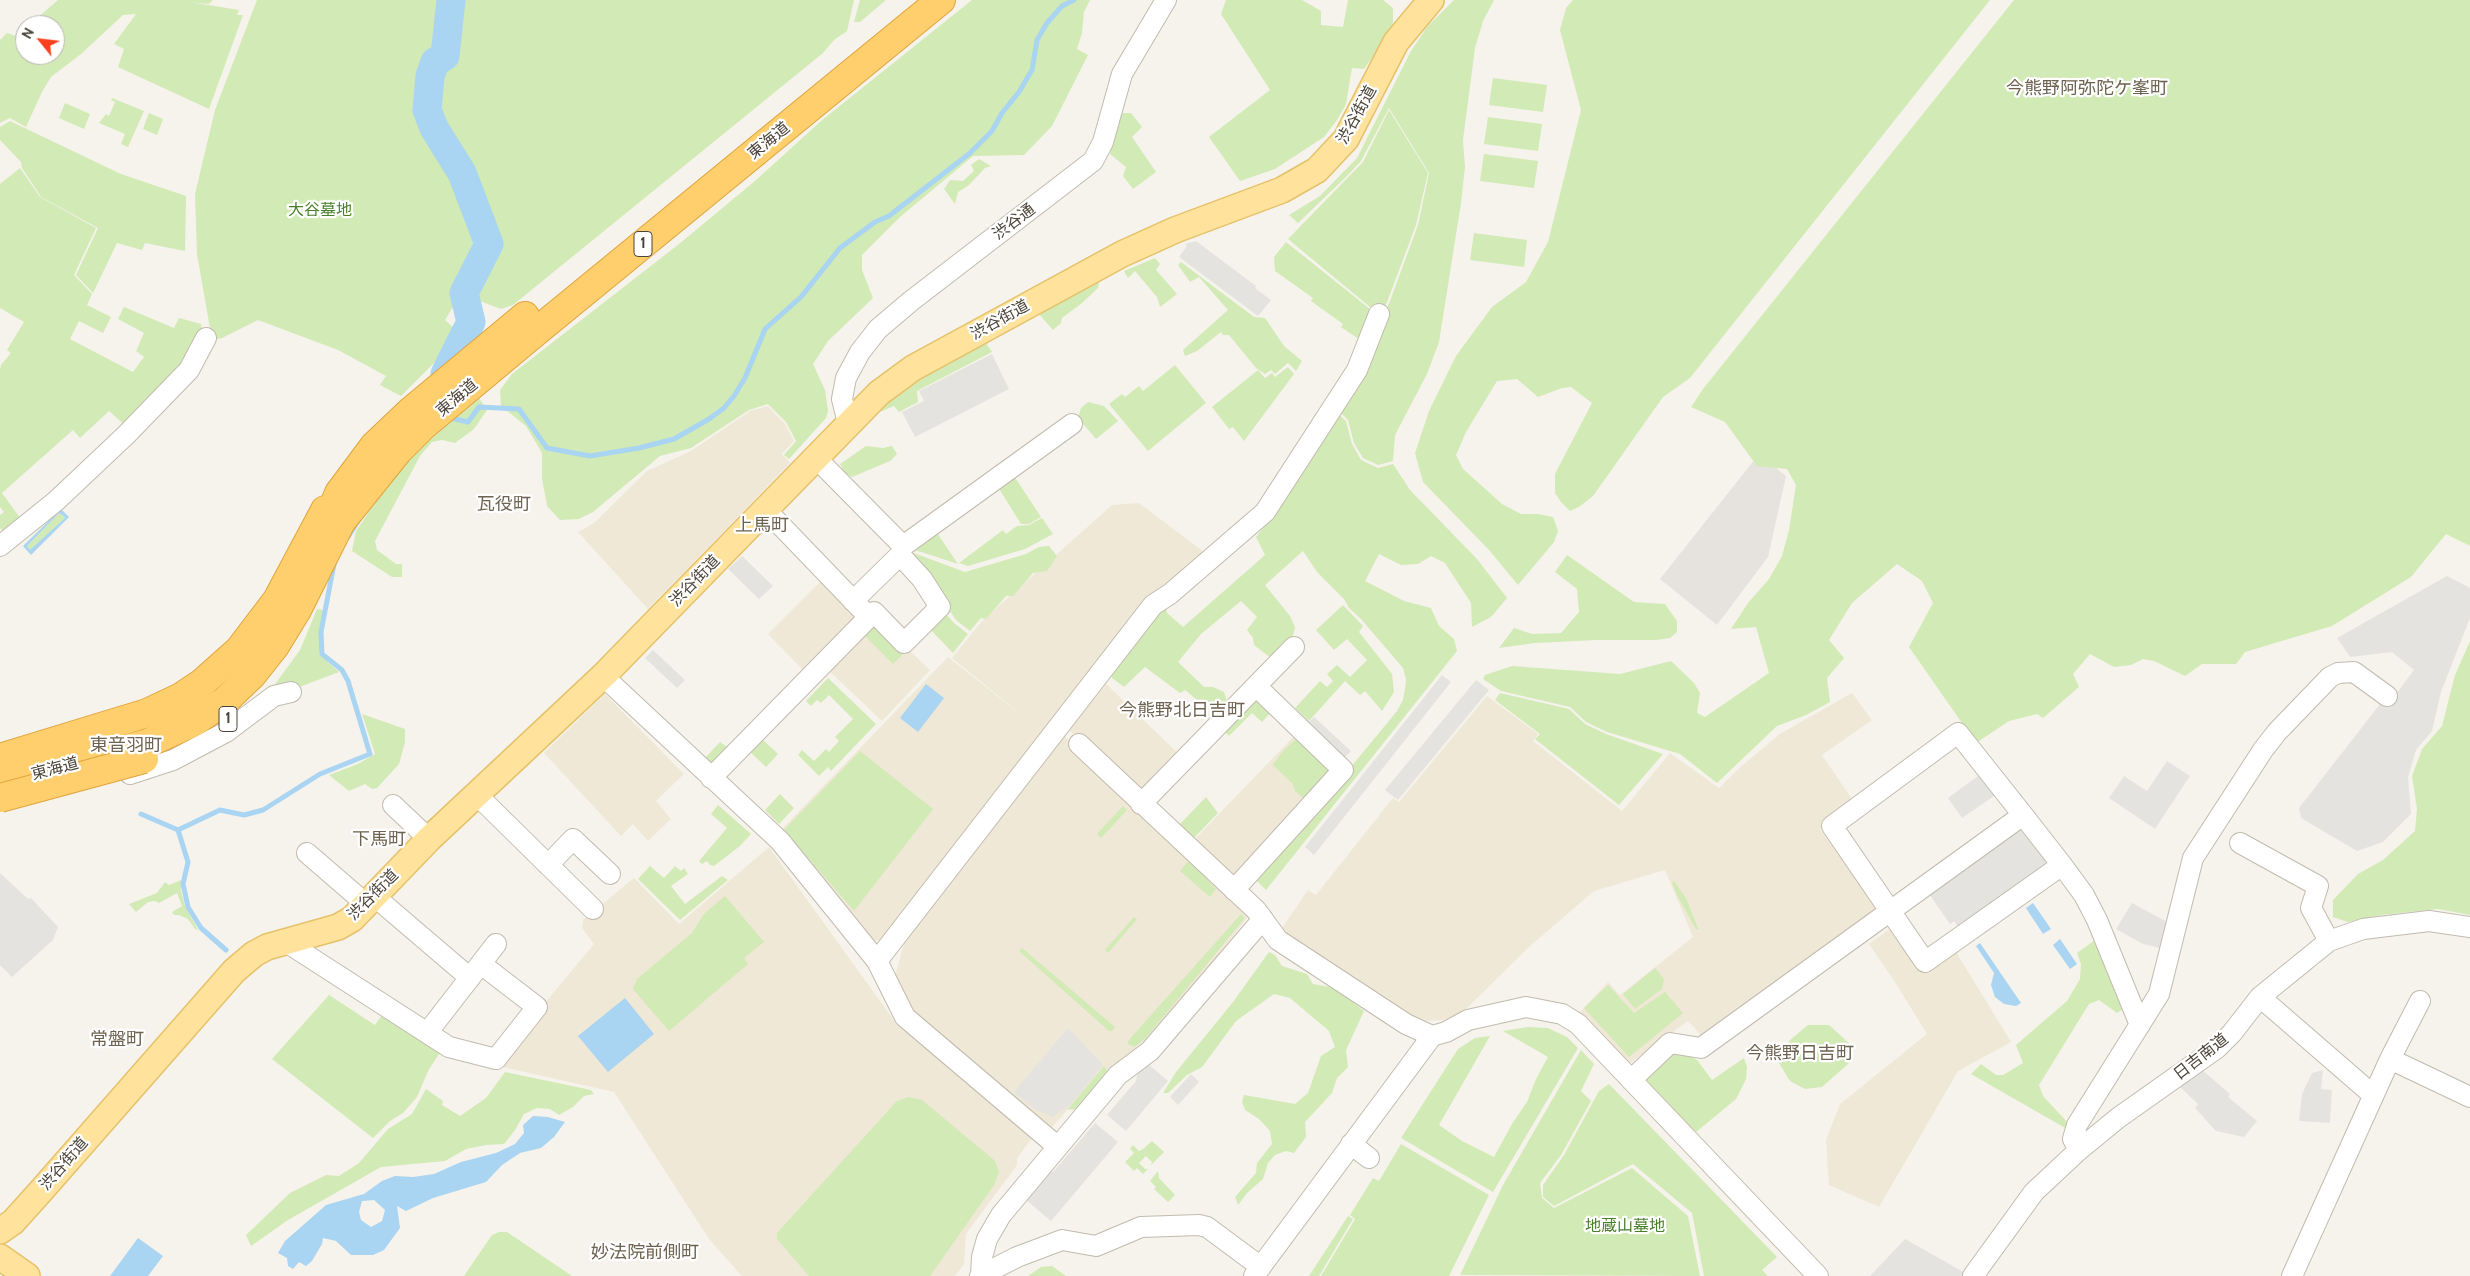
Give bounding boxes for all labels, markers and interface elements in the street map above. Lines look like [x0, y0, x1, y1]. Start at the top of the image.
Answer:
north arrow [15, 15, 65, 65]
text: N [17, 25, 38, 42]
district label: 今熊野阿弥陀ケ峯町 [2006, 78, 2168, 100]
street label: 渋谷街道 [1333, 82, 1381, 148]
street label: 東海道 [744, 118, 794, 164]
park label: 大谷墓地 [288, 200, 352, 220]
street label: 渋谷通 [989, 200, 1039, 244]
road number: 1 [634, 232, 652, 256]
street label: 渋谷街道 [967, 296, 1033, 344]
street label: 東海道 [432, 375, 482, 421]
district label: 瓦役町 [477, 494, 531, 516]
district label: 上馬町 [735, 515, 789, 537]
street label: 渋谷街道 [666, 551, 724, 611]
district label: 今熊野北日吉町 [1119, 700, 1245, 722]
road number: 1 [219, 706, 237, 732]
district label: 東音羽町 [90, 735, 162, 757]
street label: 東海道 [29, 754, 81, 784]
district label: 下馬町 [352, 829, 406, 851]
street label: 渋谷街道 [344, 866, 402, 924]
district label: 常盤町 [90, 1029, 144, 1051]
street label: 日吉南道 [2170, 1030, 2232, 1084]
district label: 今熊野日吉町 [1746, 1043, 1854, 1065]
street label: 渋谷街道 [36, 1134, 92, 1194]
park label: 地蔵山墓地 [1585, 1216, 1665, 1236]
district label: 妙法院前側町 [591, 1242, 699, 1264]

